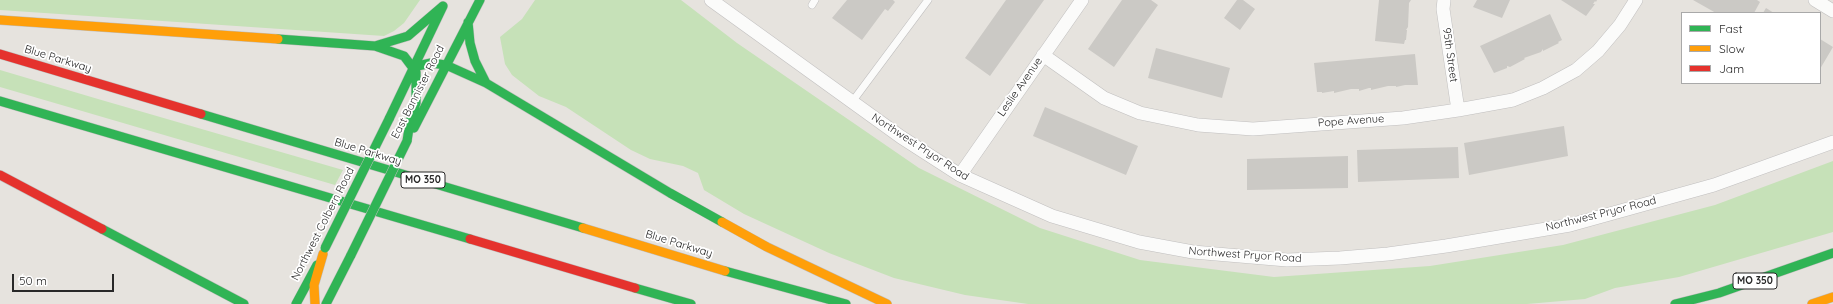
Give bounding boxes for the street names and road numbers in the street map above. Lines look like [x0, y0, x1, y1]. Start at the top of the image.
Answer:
street label: 95th Street [1440, 27, 1460, 83]
street label: Blue Parkway [23, 43, 93, 75]
street label: East Bannister Road [389, 43, 447, 141]
street label: Leslie Avenue [995, 55, 1045, 119]
street label: Northwest Pryor Road [869, 111, 971, 183]
street label: Pope Avenue [1317, 112, 1385, 130]
street label: Blue Parkway [333, 136, 403, 168]
street label: Northwest Colbern Road [289, 165, 357, 283]
road number: MO 350 [401, 172, 445, 188]
street label: Northwest Pryor Road [1544, 194, 1658, 234]
street label: Blue Parkway [644, 228, 714, 260]
street label: Northwest Pryor Road [1188, 244, 1302, 266]
road number: MO 350 [1733, 273, 1777, 289]

